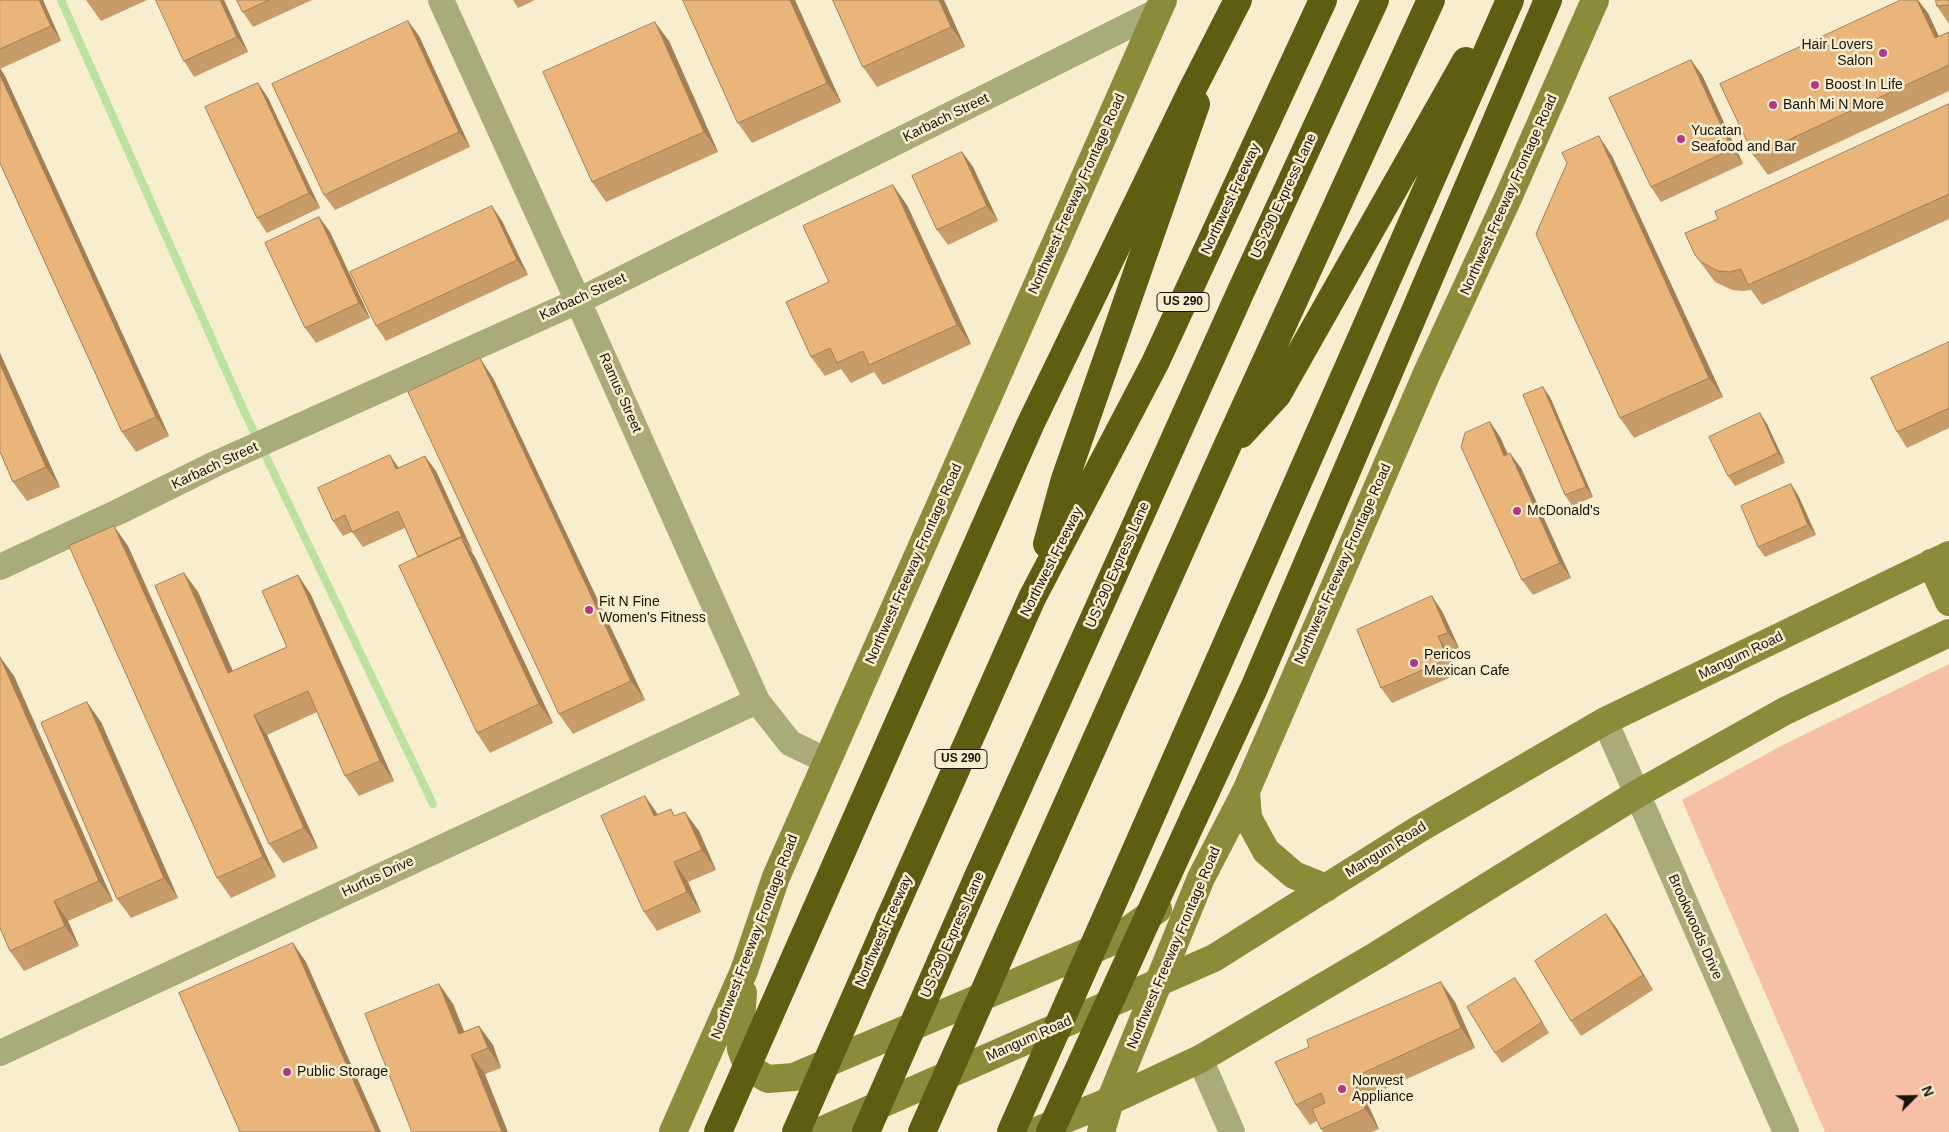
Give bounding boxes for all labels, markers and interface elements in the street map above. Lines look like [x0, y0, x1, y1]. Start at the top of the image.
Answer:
place label: Hair Lovers Salon [1801, 37, 1873, 70]
marker: Hair Lovers Salon [1877, 47, 1889, 59]
place label: Boost In Life [1825, 77, 1903, 93]
marker: Boost In Life [1809, 79, 1821, 91]
street label: Karbach Street [900, 90, 992, 146]
street label: Northwest Freeway Frontage Road [1025, 91, 1129, 297]
street label: Northwest Freeway Frontage Road [1457, 92, 1561, 298]
place label: Banh Mi N More [1783, 97, 1884, 113]
marker: Banh Mi N More [1767, 99, 1779, 111]
place label: Yucatan Seafood and Bar [1691, 123, 1796, 156]
street label: US 290 Express Lane [1248, 131, 1320, 261]
marker: Yucatan Seafood and Bar [1675, 133, 1687, 145]
street label: Northwest Freeway [1198, 141, 1264, 257]
street label: Karbach Street [537, 270, 629, 324]
road number: US 290 [1157, 292, 1209, 312]
street label: Ramus Street [595, 350, 645, 436]
street label: Karbach Street [169, 439, 261, 493]
street label: Northwest Freeway Frontage Road [862, 461, 966, 667]
street label: Northwest Freeway Frontage Road [1291, 461, 1395, 667]
street label: US 290 Express Lane [1083, 499, 1153, 631]
place label: McDonald's [1527, 503, 1600, 519]
street label: Northwest Freeway [1017, 504, 1087, 620]
marker: McDonald's [1511, 505, 1523, 517]
place label: Fit N Fine Women's Fitness [599, 594, 706, 626]
marker: Fit N Fine Women's Fitness [583, 604, 595, 616]
street label: Mangum Road [1696, 628, 1786, 684]
place label: Pericos Mexican Cafe [1424, 647, 1510, 680]
marker: Pericos Mexican Cafe [1408, 657, 1420, 669]
road number: US 290 [935, 750, 987, 769]
street label: Mangum Road [1343, 819, 1429, 881]
street label: Northwest Freeway Frontage Road [708, 832, 802, 1042]
street label: Northwest Freeway Frontage Road [1124, 844, 1224, 1052]
street label: Hurfus Drive [339, 853, 417, 901]
street label: US 290 Express Lane [918, 869, 988, 1001]
street label: Northwest Freeway [852, 872, 916, 990]
street label: Brookwoods Drive [1664, 872, 1726, 982]
street label: Mangum Road [984, 1013, 1074, 1065]
place label: Public Storage [297, 1064, 388, 1080]
marker: Public Storage [281, 1066, 293, 1078]
north arrow [1889, 1072, 1939, 1122]
place label: Norwest Appliance [1352, 1073, 1413, 1106]
marker: Norwest Appliance [1336, 1083, 1348, 1095]
text: N [1918, 1083, 1937, 1099]

